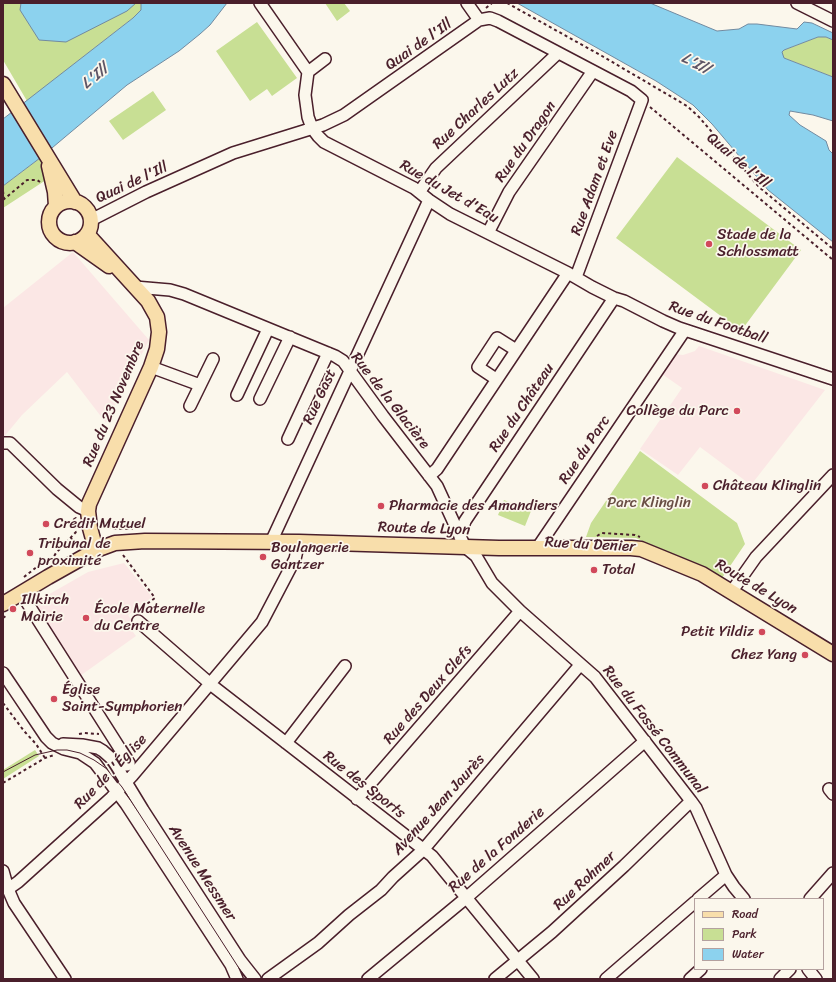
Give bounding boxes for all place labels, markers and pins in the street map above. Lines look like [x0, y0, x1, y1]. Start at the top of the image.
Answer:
place label: Stade de la Schlossmatt [717, 226, 799, 261]
marker: Stade de la Schlossmatt [704, 239, 714, 249]
place label: Collège du Parc [626, 402, 729, 420]
marker: Collège du Parc [732, 406, 742, 416]
place label: Château Klinglin [713, 477, 821, 495]
marker: Château Klinglin [700, 481, 710, 491]
place label: Pharmacie des Amandiers [389, 497, 558, 515]
marker: Pharmacie des Amandiers [376, 501, 386, 511]
place label: Crédit Mutuel [54, 515, 146, 533]
marker: Crédit Mutuel [41, 519, 51, 529]
place label: Tribunal de proximité [38, 535, 111, 570]
place label: Boulangerie Gantzer [271, 539, 349, 574]
marker: Tribunal de proximité [25, 548, 35, 558]
marker: Boulangerie Gantzer [258, 552, 268, 562]
place label: Total [602, 561, 635, 579]
marker: Total [589, 565, 599, 575]
place label: Illkirch Mairie [21, 591, 69, 626]
place label: École Maternelle du Centre [94, 600, 205, 635]
marker: Illkirch Mairie [8, 604, 18, 614]
marker: École Maternelle du Centre [81, 613, 91, 623]
place label: Petit Yildiz [681, 623, 754, 641]
marker: Petit Yildiz [757, 627, 767, 637]
place label: Chez Yang [731, 646, 797, 664]
marker: Chez Yang [800, 650, 810, 660]
place label: Église Saint-Symphorien [62, 681, 182, 716]
marker: Église Saint-Symphorien [49, 694, 59, 704]

